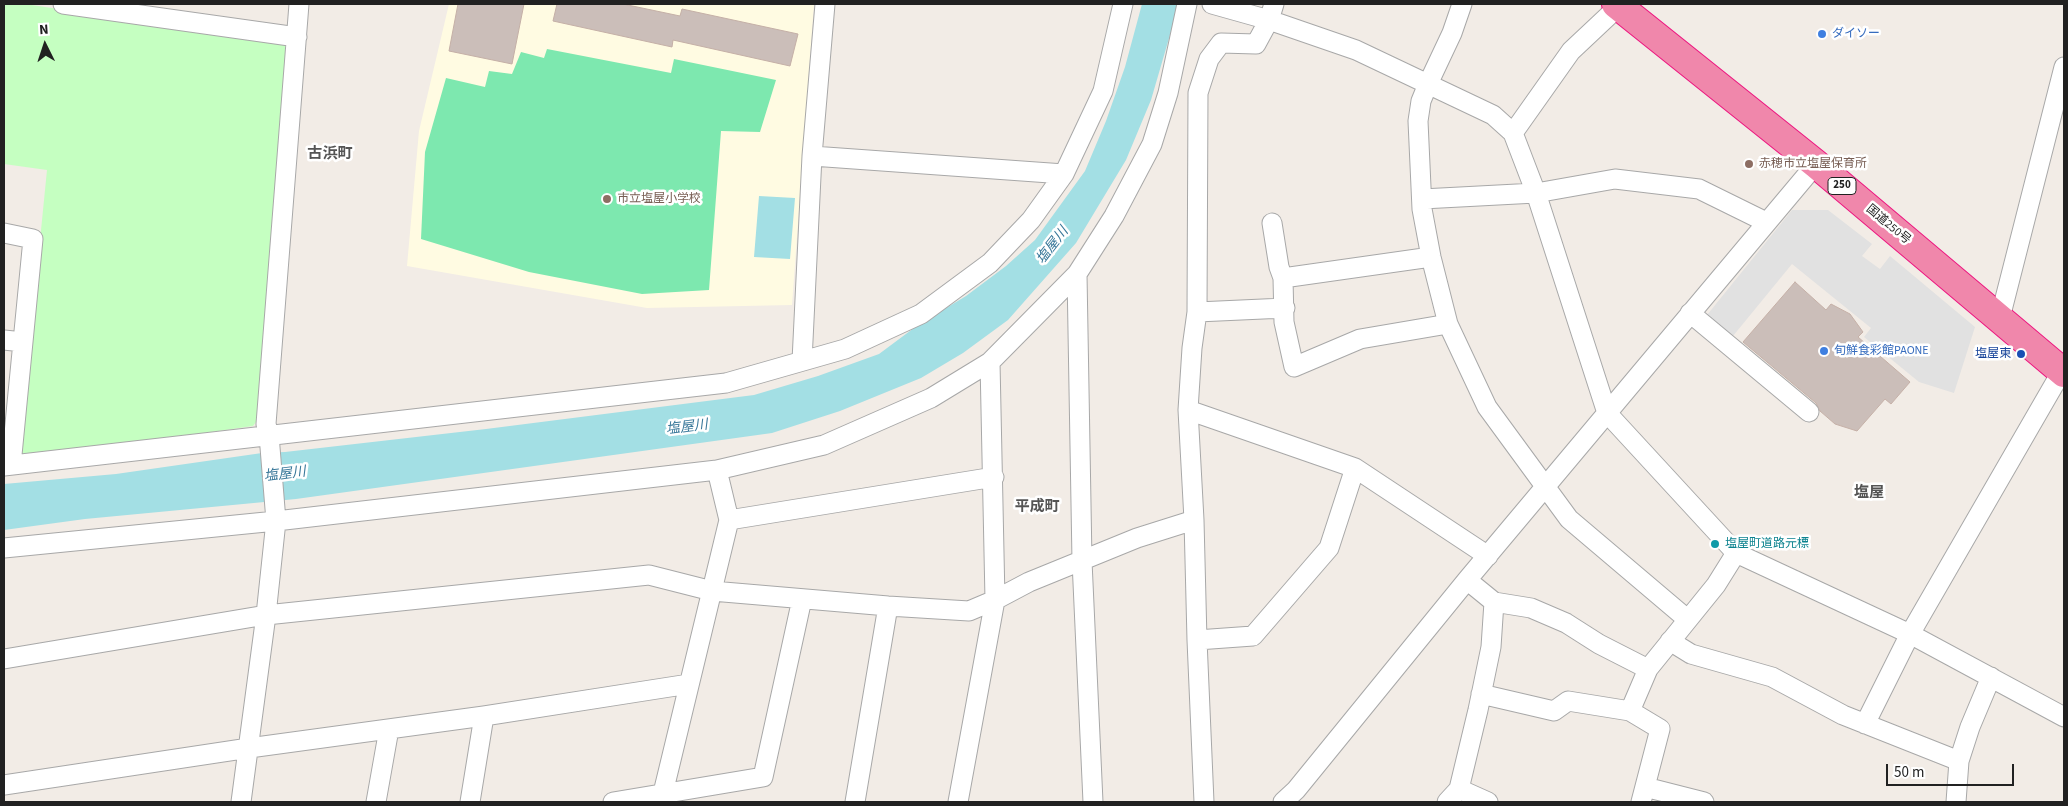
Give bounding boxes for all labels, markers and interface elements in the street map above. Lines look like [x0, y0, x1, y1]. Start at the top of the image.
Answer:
north arrow [20, 20, 70, 70]
text: N [39, 20, 49, 40]
place label: ダイソー [1832, 27, 1880, 41]
marker: ダイソー [1816, 28, 1828, 40]
district label: 古浜町 [308, 146, 352, 164]
place label: 赤穂市立塩屋保育所 [1759, 157, 1867, 171]
marker: 赤穂市立塩屋保育所 [1743, 158, 1755, 170]
road number: 250 [1828, 178, 1856, 195]
place label: 市立塩屋小学校 [617, 192, 701, 206]
marker: 市立塩屋小学校 [601, 193, 613, 205]
street label: 国道250号 [1863, 202, 1913, 248]
water label: 塩屋川 [1033, 224, 1073, 268]
place label: 旬鮮食彩館PAONE [1834, 344, 1929, 358]
marker: 旬鮮食彩館PAONE [1818, 345, 1830, 357]
place label: 塩屋東 [1975, 347, 2011, 361]
marker: 塩屋東 [2015, 348, 2027, 360]
water label: 塩屋川 [665, 417, 709, 439]
water label: 塩屋川 [263, 464, 307, 486]
district label: 塩屋 [1854, 485, 1884, 503]
district label: 平成町 [1015, 499, 1059, 517]
place label: 塩屋町道路元標 [1725, 537, 1809, 551]
marker: 塩屋町道路元標 [1709, 538, 1721, 550]
scale bar [1888, 754, 2016, 786]
text: 50 m [1894, 762, 1924, 783]

